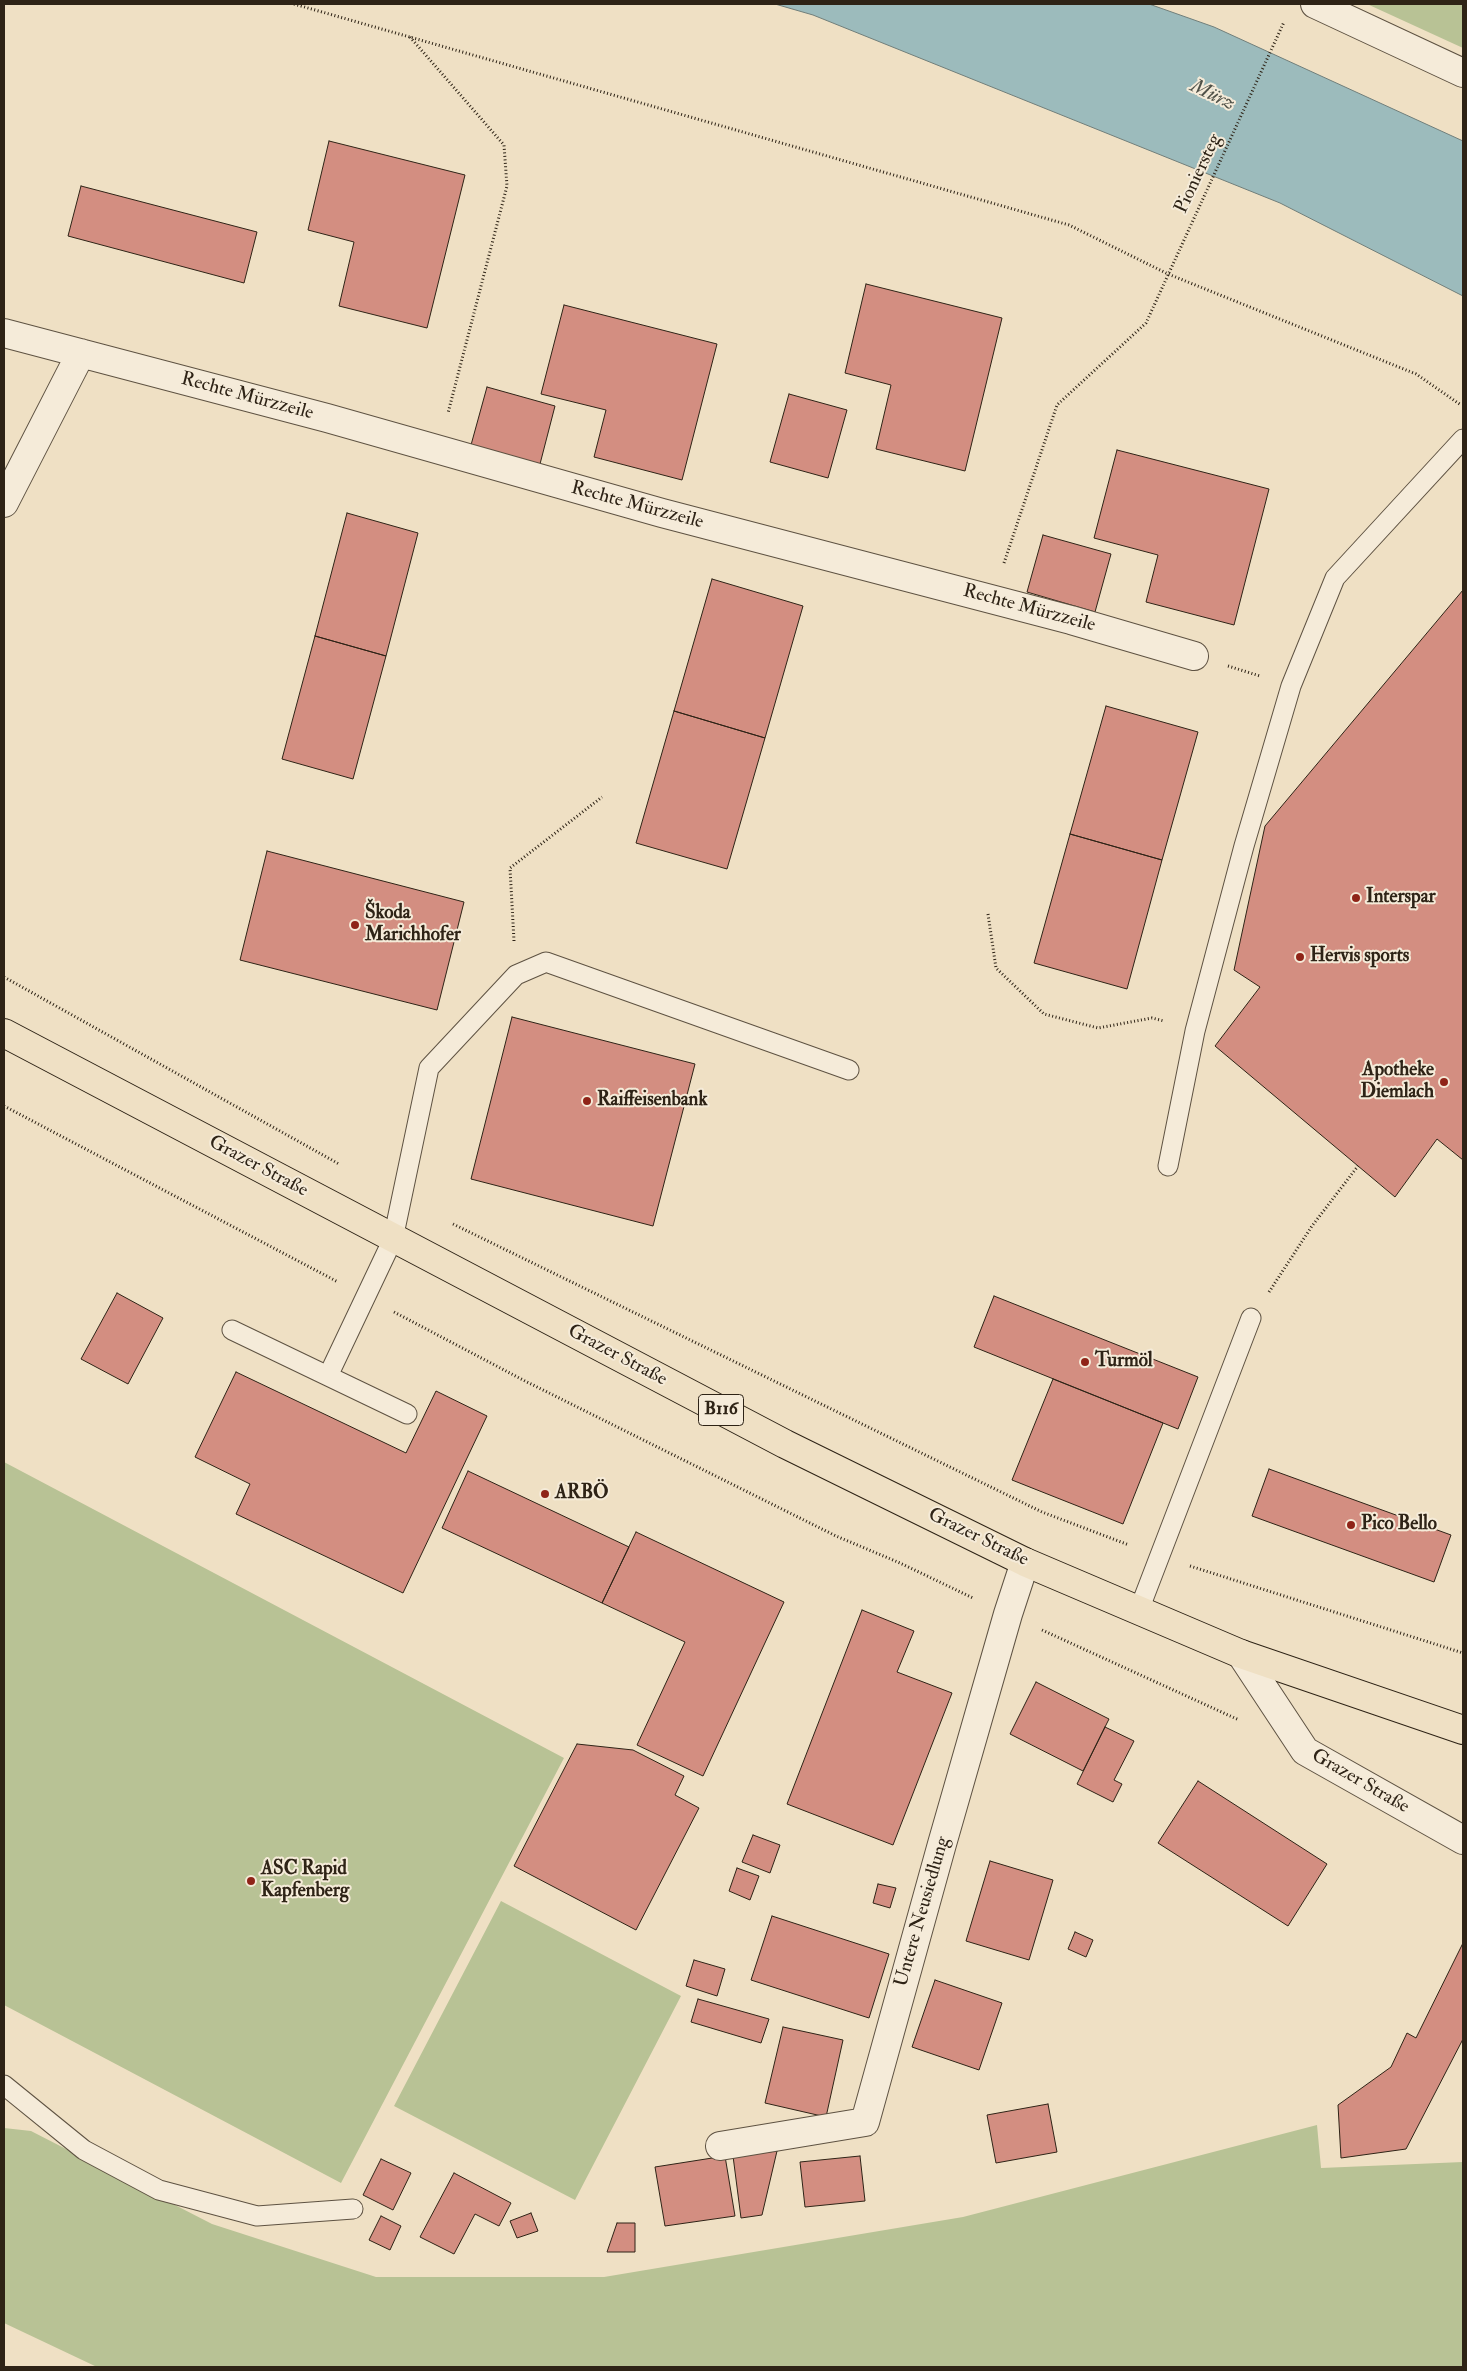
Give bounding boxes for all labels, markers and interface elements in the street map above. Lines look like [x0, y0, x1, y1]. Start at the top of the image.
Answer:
water label: Mürz [1186, 75, 1238, 117]
street label: Pioniersteg [1171, 131, 1227, 217]
street label: Rechte Mürzzeile [178, 368, 316, 426]
street label: Rechte Mürzzeile [568, 477, 706, 535]
street label: Rechte Mürzzeile [960, 580, 1098, 638]
place label: Interspar [1366, 887, 1436, 909]
marker: Interspar [1350, 892, 1362, 904]
place label: Škoda Marichhofer [365, 903, 461, 947]
marker: Škoda Marichhofer [349, 919, 361, 931]
place label: Hervis sports [1310, 946, 1409, 968]
marker: Hervis sports [1294, 951, 1306, 963]
place label: Apotheke Diemlach [1361, 1060, 1434, 1104]
marker: Apotheke Diemlach [1438, 1076, 1450, 1088]
place label: Raiffeisenbank [597, 1090, 708, 1112]
marker: Raiffeisenbank [581, 1095, 593, 1107]
street label: Grazer Straße [205, 1131, 311, 1203]
street label: Grazer Straße [564, 1320, 670, 1392]
place label: Turmöl [1095, 1351, 1153, 1373]
marker: Turmöl [1079, 1356, 1091, 1368]
road number: B116 [698, 1394, 744, 1426]
place label: ARBÖ [555, 1483, 609, 1505]
marker: ARBÖ [539, 1488, 551, 1500]
street label: Grazer Straße [924, 1504, 1032, 1572]
place label: Pico Bello [1361, 1514, 1437, 1536]
marker: Pico Bello [1345, 1519, 1357, 1531]
street label: Grazer Straße [1307, 1745, 1413, 1819]
street label: Untere Neusiedlung [891, 1834, 955, 1990]
place label: ASC Rapid Kapfenberg [261, 1859, 349, 1903]
marker: ASC Rapid Kapfenberg [245, 1875, 257, 1887]

